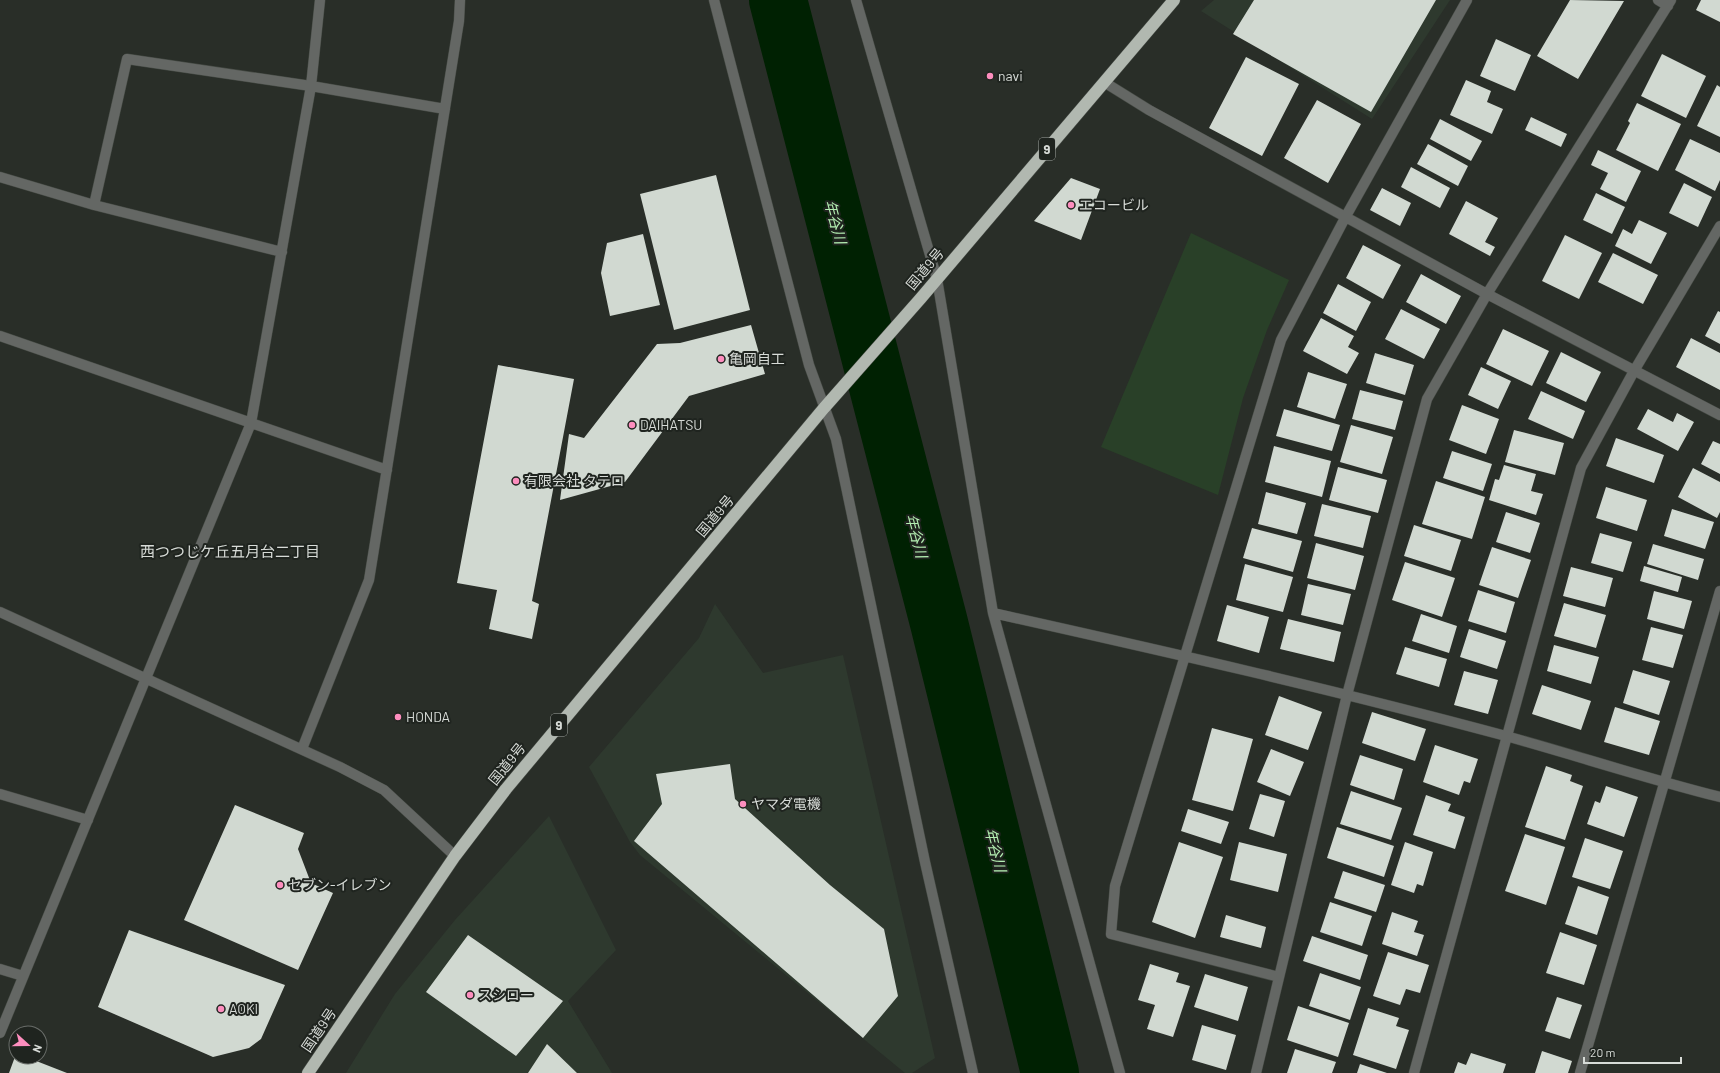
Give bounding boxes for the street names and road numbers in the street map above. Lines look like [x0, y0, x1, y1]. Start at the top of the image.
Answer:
road number: 9 [1039, 138, 1055, 160]
street label: 国道9号 [902, 244, 947, 293]
street label: 国道9号 [692, 491, 737, 540]
road number: 9 [551, 714, 567, 736]
street label: 国道9号 [484, 739, 529, 788]
street label: 国道9号 [298, 1005, 339, 1055]

